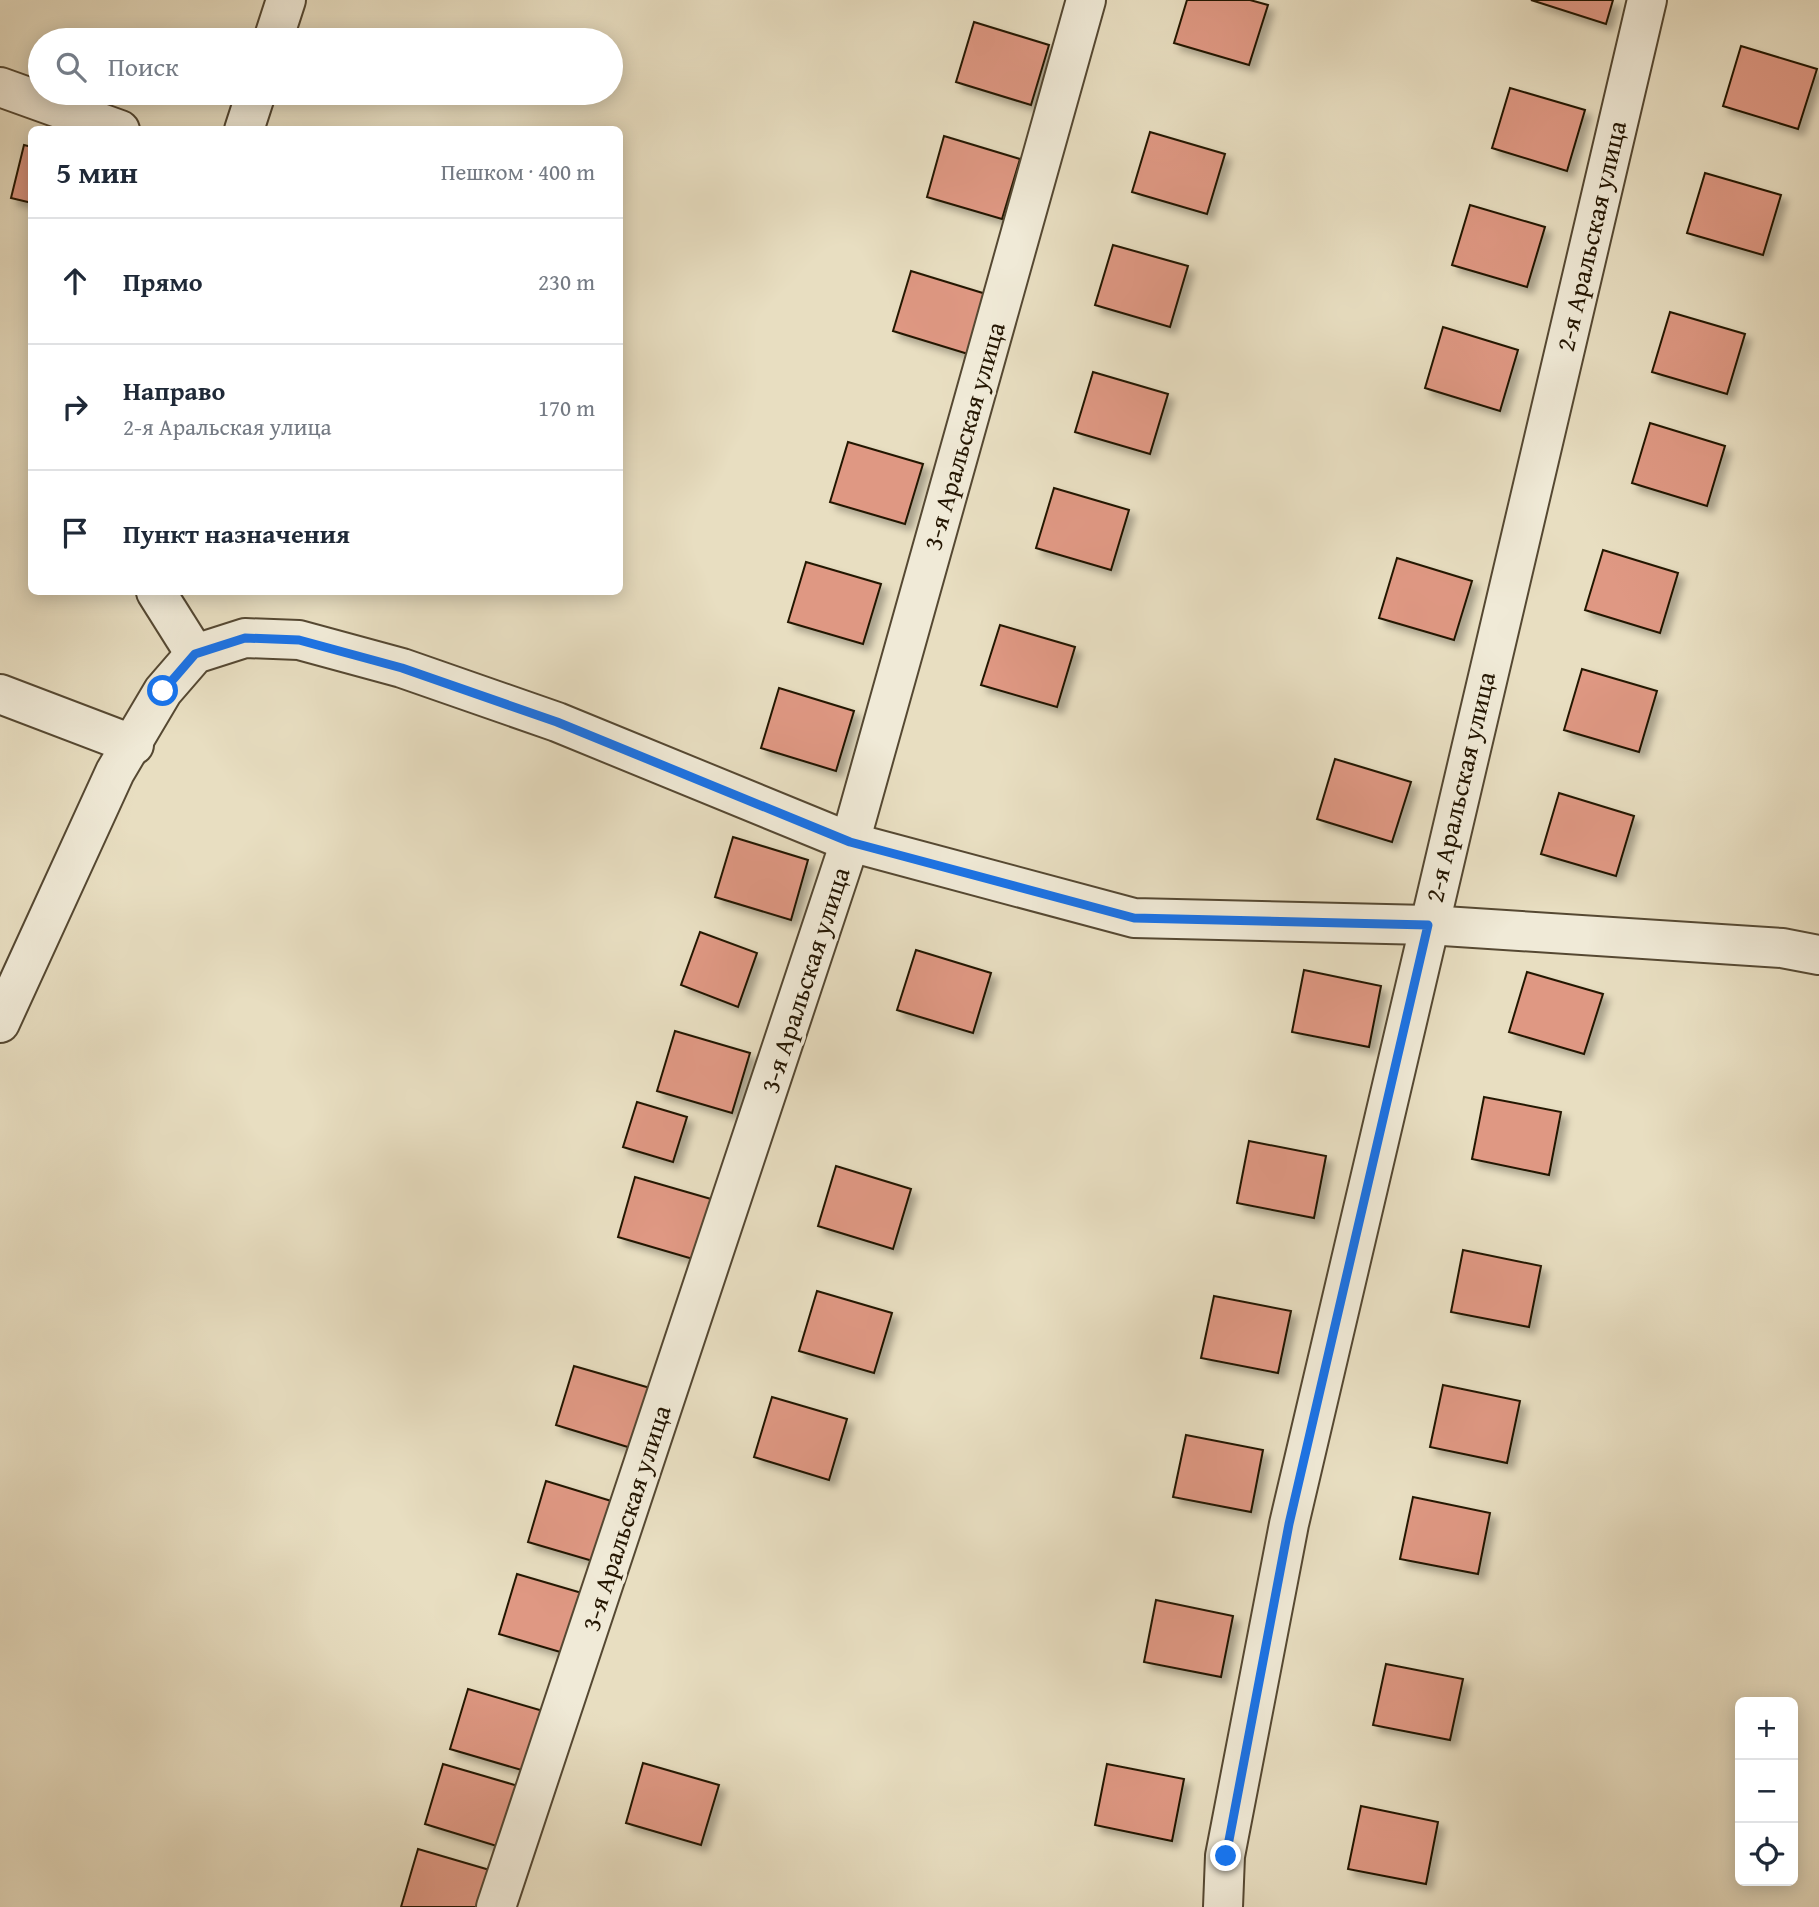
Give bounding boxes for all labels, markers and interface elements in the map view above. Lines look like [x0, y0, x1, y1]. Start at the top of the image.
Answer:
search box [28, 28, 623, 105]
text: Поиск [108, 47, 179, 86]
icon: search [52, 48, 90, 86]
street label: 2-я Аральская улица [1545, 116, 1636, 355]
text: 5 мин [56, 150, 138, 194]
text: Пешком · 400 m [441, 155, 595, 188]
icon: ahead [56, 262, 94, 300]
text: Прямо [123, 262, 203, 301]
text: 230 m [538, 265, 595, 298]
street label: 3-я Аральская улица [912, 317, 1015, 555]
text: Направо [123, 371, 225, 410]
icon: right [56, 388, 94, 426]
text: 170 m [538, 391, 595, 424]
text: 2-я Аральская улица [123, 410, 331, 443]
icon: arrive [56, 514, 94, 552]
text: Пункт назначения [123, 514, 350, 553]
street label: 2-я Аральская улица [1414, 667, 1505, 906]
route start [147, 675, 178, 706]
street label: 3-я Аральская улица [750, 861, 860, 1098]
street label: 3-я Аральская улица [571, 1399, 681, 1636]
map controls [1735, 1697, 1798, 1886]
button: + [1735, 1697, 1798, 1760]
button: − [1735, 1760, 1798, 1823]
button: locate [1735, 1823, 1798, 1886]
route end [1210, 1840, 1241, 1871]

